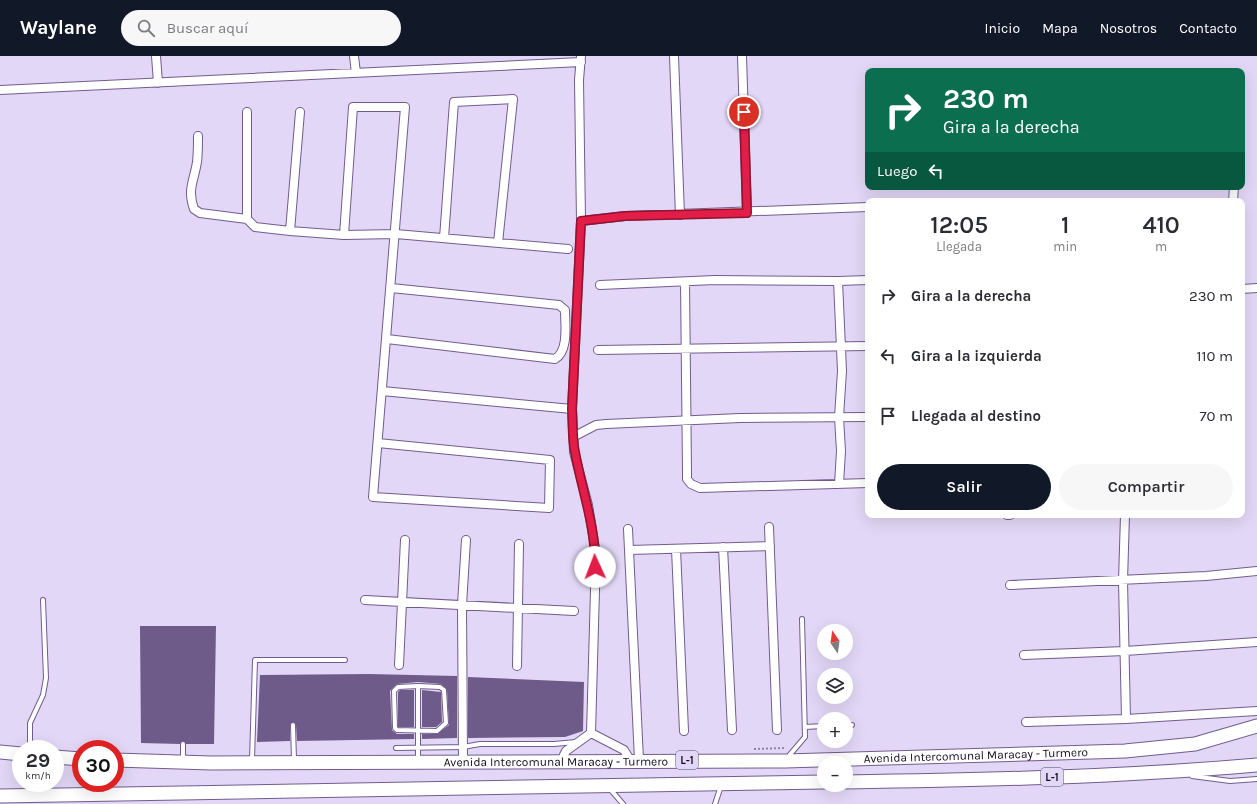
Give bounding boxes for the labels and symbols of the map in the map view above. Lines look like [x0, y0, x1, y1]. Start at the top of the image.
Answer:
pin [727, 95, 761, 129]
position arrow [574, 546, 616, 588]
north arrow [817, 624, 853, 660]
speed limit sign: 30 [72, 740, 124, 792]
street label: Avenida Intercomunal Maracay - Turmero [863, 745, 1088, 766]
road number: L-1 [676, 751, 698, 769]
street label: Avenida Intercomunal Maracay - Turmero [444, 754, 668, 769]
road number: L-1 [1041, 768, 1063, 786]

